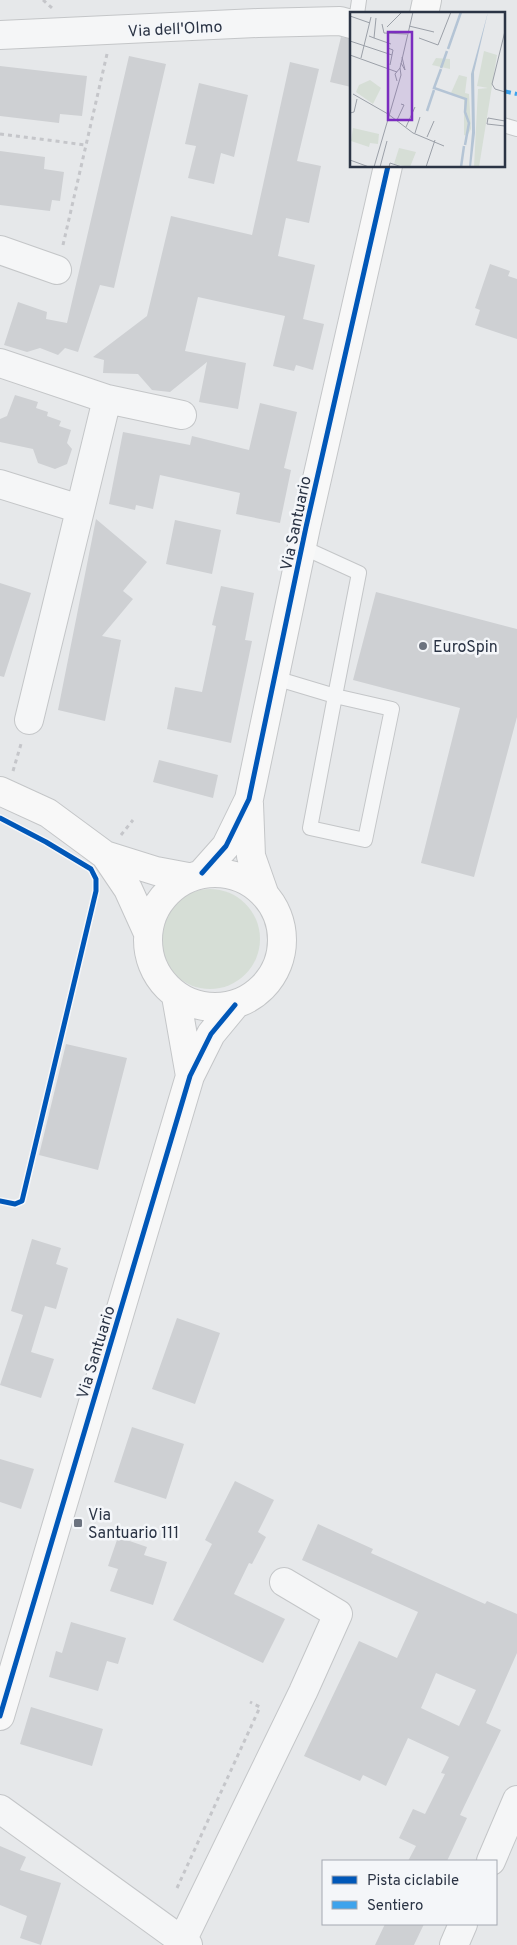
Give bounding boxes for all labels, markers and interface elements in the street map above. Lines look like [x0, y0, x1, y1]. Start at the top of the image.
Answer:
inset map [350, 12, 504, 168]
street label: Via dell'Olmo [127, 18, 223, 42]
street label: Via Santuario [277, 474, 317, 573]
place label: EuroSpin [433, 638, 498, 658]
marker: EuroSpin [417, 640, 429, 652]
street label: Via Santuario [73, 1304, 121, 1402]
place label: Via Santuario 111 [88, 1506, 179, 1544]
marker: Via Santuario 111 [72, 1517, 84, 1529]
legend [322, 1860, 497, 1925]
text: Pista ciclabile [367, 1872, 459, 1891]
text: Sentiero [367, 1897, 423, 1916]

